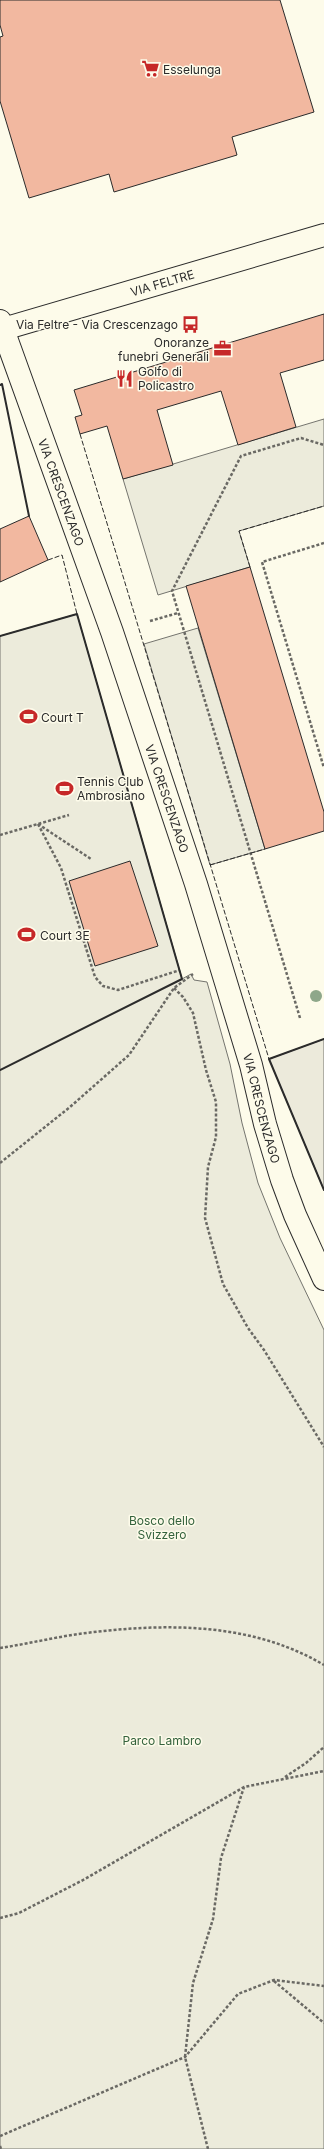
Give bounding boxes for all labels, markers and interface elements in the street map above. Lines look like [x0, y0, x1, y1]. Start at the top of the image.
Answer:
supermarket icon: Esselunga [140, 59, 160, 79]
place label: Esselunga [163, 62, 221, 77]
street label: VIA FELTRE [128, 266, 196, 299]
bus stop icon: Via Feltre - Via Crescenzago [181, 314, 201, 334]
place label: Via Feltre - Via Crescenzago [16, 317, 178, 332]
place label: Onoranze funebri Generali [118, 335, 209, 364]
office icon: Onoranze funebri Generali [212, 339, 232, 359]
place label: Golfo di Policastro [138, 364, 194, 393]
restaurant icon: Golfo di Policastro [115, 368, 135, 388]
street label: VIA CRESCENZAGO [35, 436, 88, 548]
sports icon: Court T [18, 707, 38, 727]
place label: Court T [41, 710, 84, 725]
street label: VIA CRESCENZAGO [142, 742, 192, 855]
place label: Tennis Club Ambrosiano [77, 774, 145, 803]
sports icon: Tennis Club Ambrosiano [54, 778, 74, 798]
sports icon: Court 3E [17, 925, 37, 945]
place label: Court 3E [40, 928, 90, 943]
street label: VIA CRESCENZAGO [240, 1051, 284, 1165]
park label: Bosco dello Svizzero [129, 1513, 195, 1542]
park label: Parco Lambro [122, 1733, 202, 1748]

